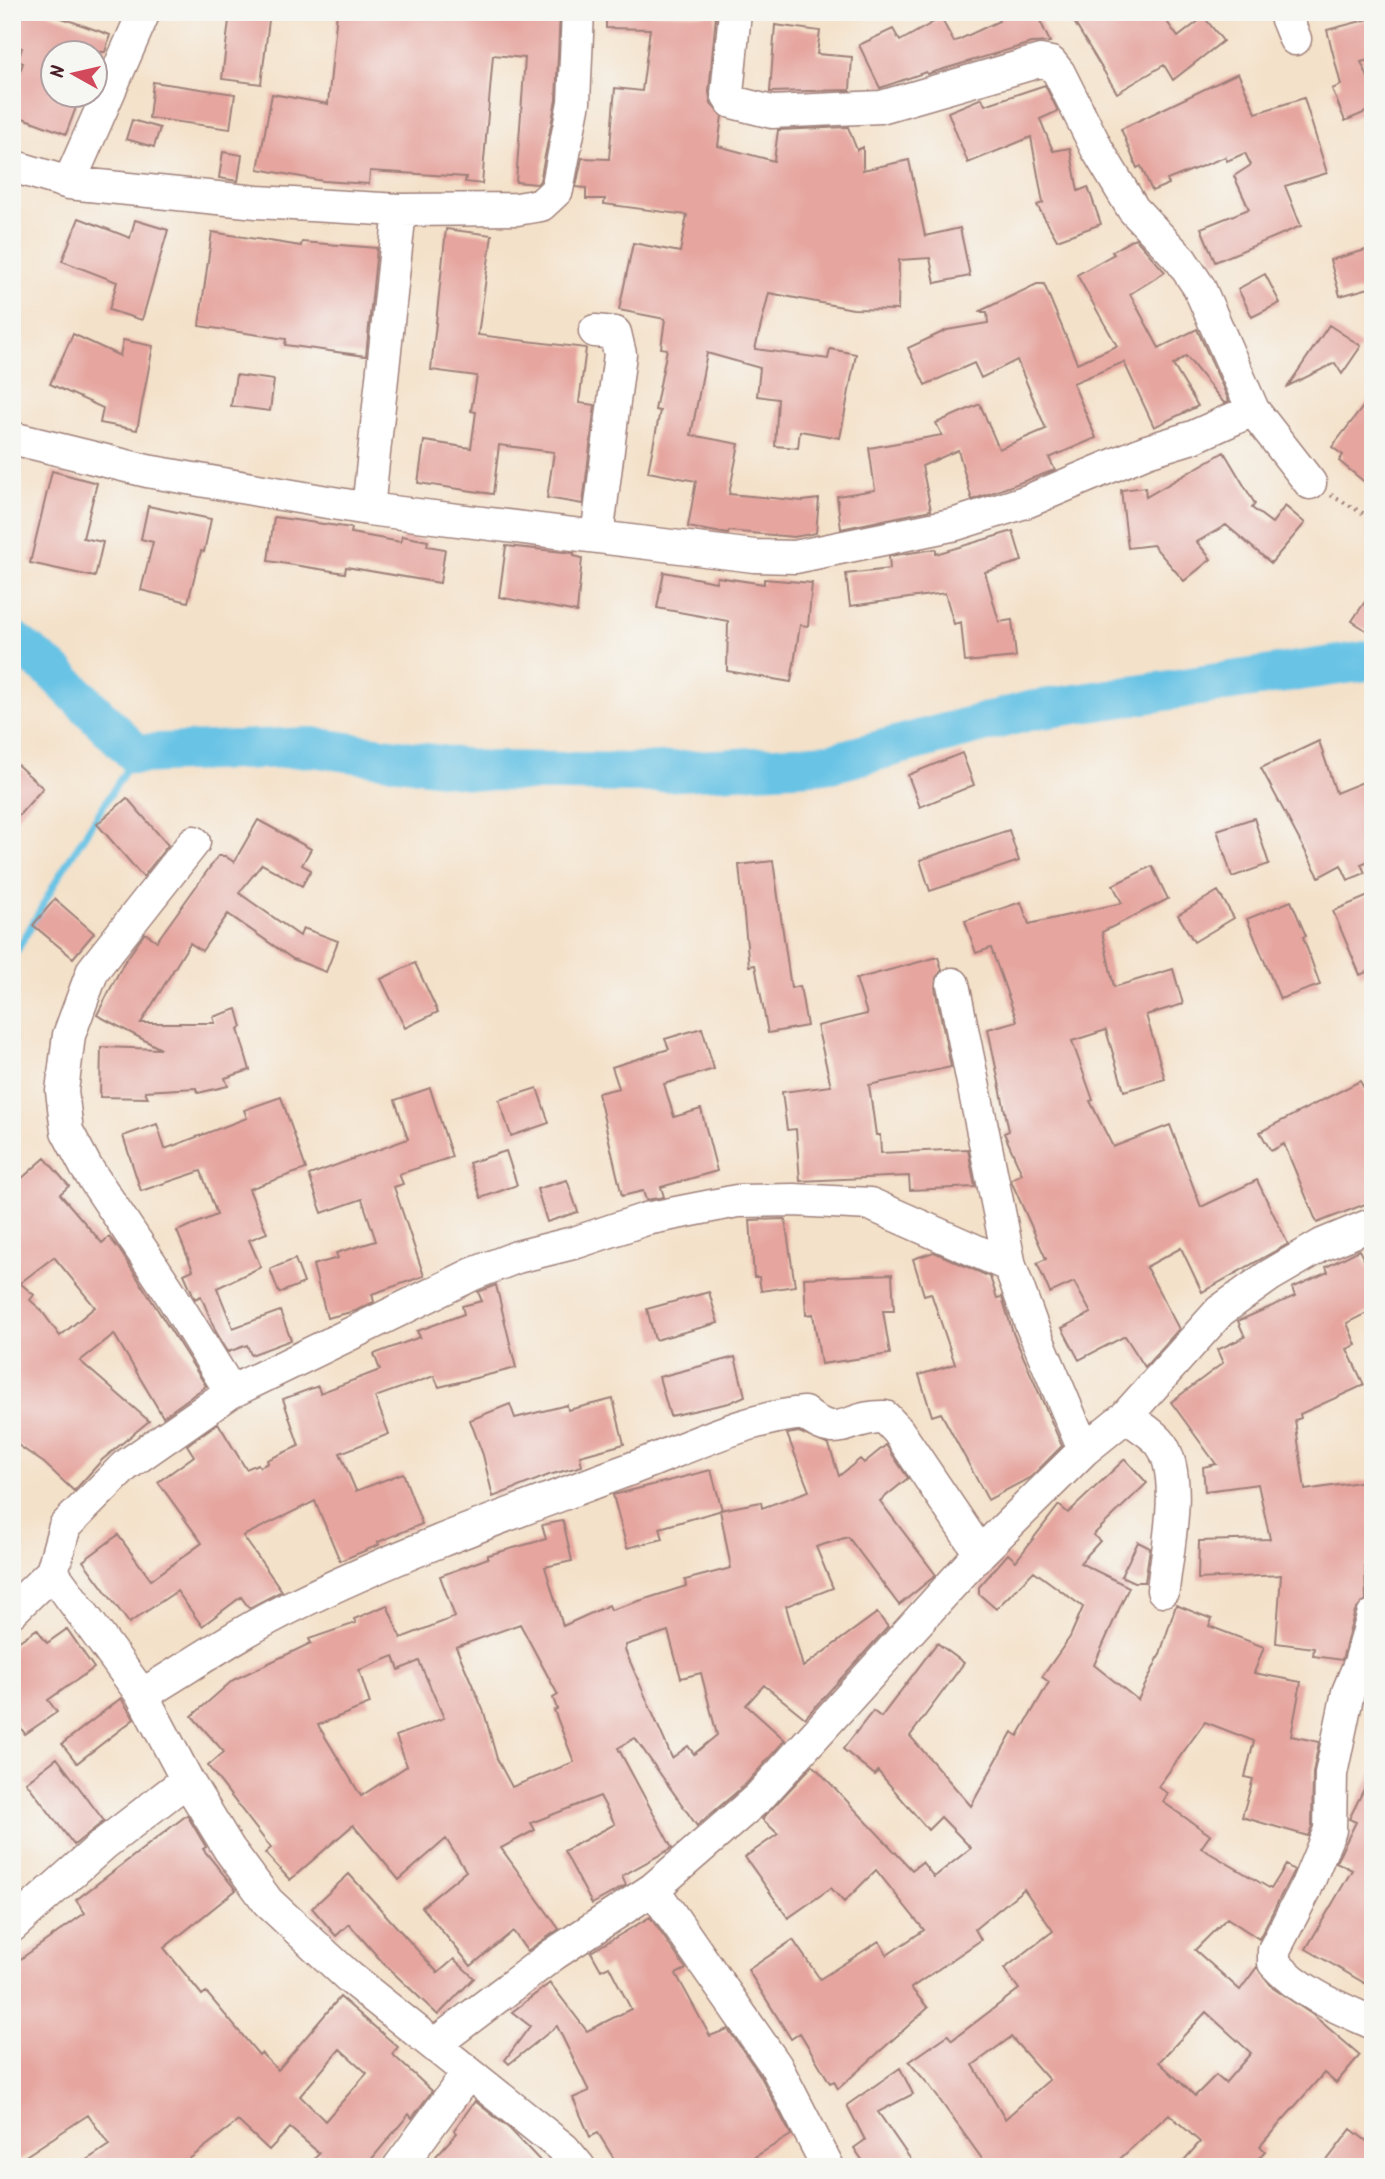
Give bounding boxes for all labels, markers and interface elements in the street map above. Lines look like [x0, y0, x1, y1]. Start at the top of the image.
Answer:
north arrow [38, 38, 108, 108]
text: N [43, 64, 75, 80]

